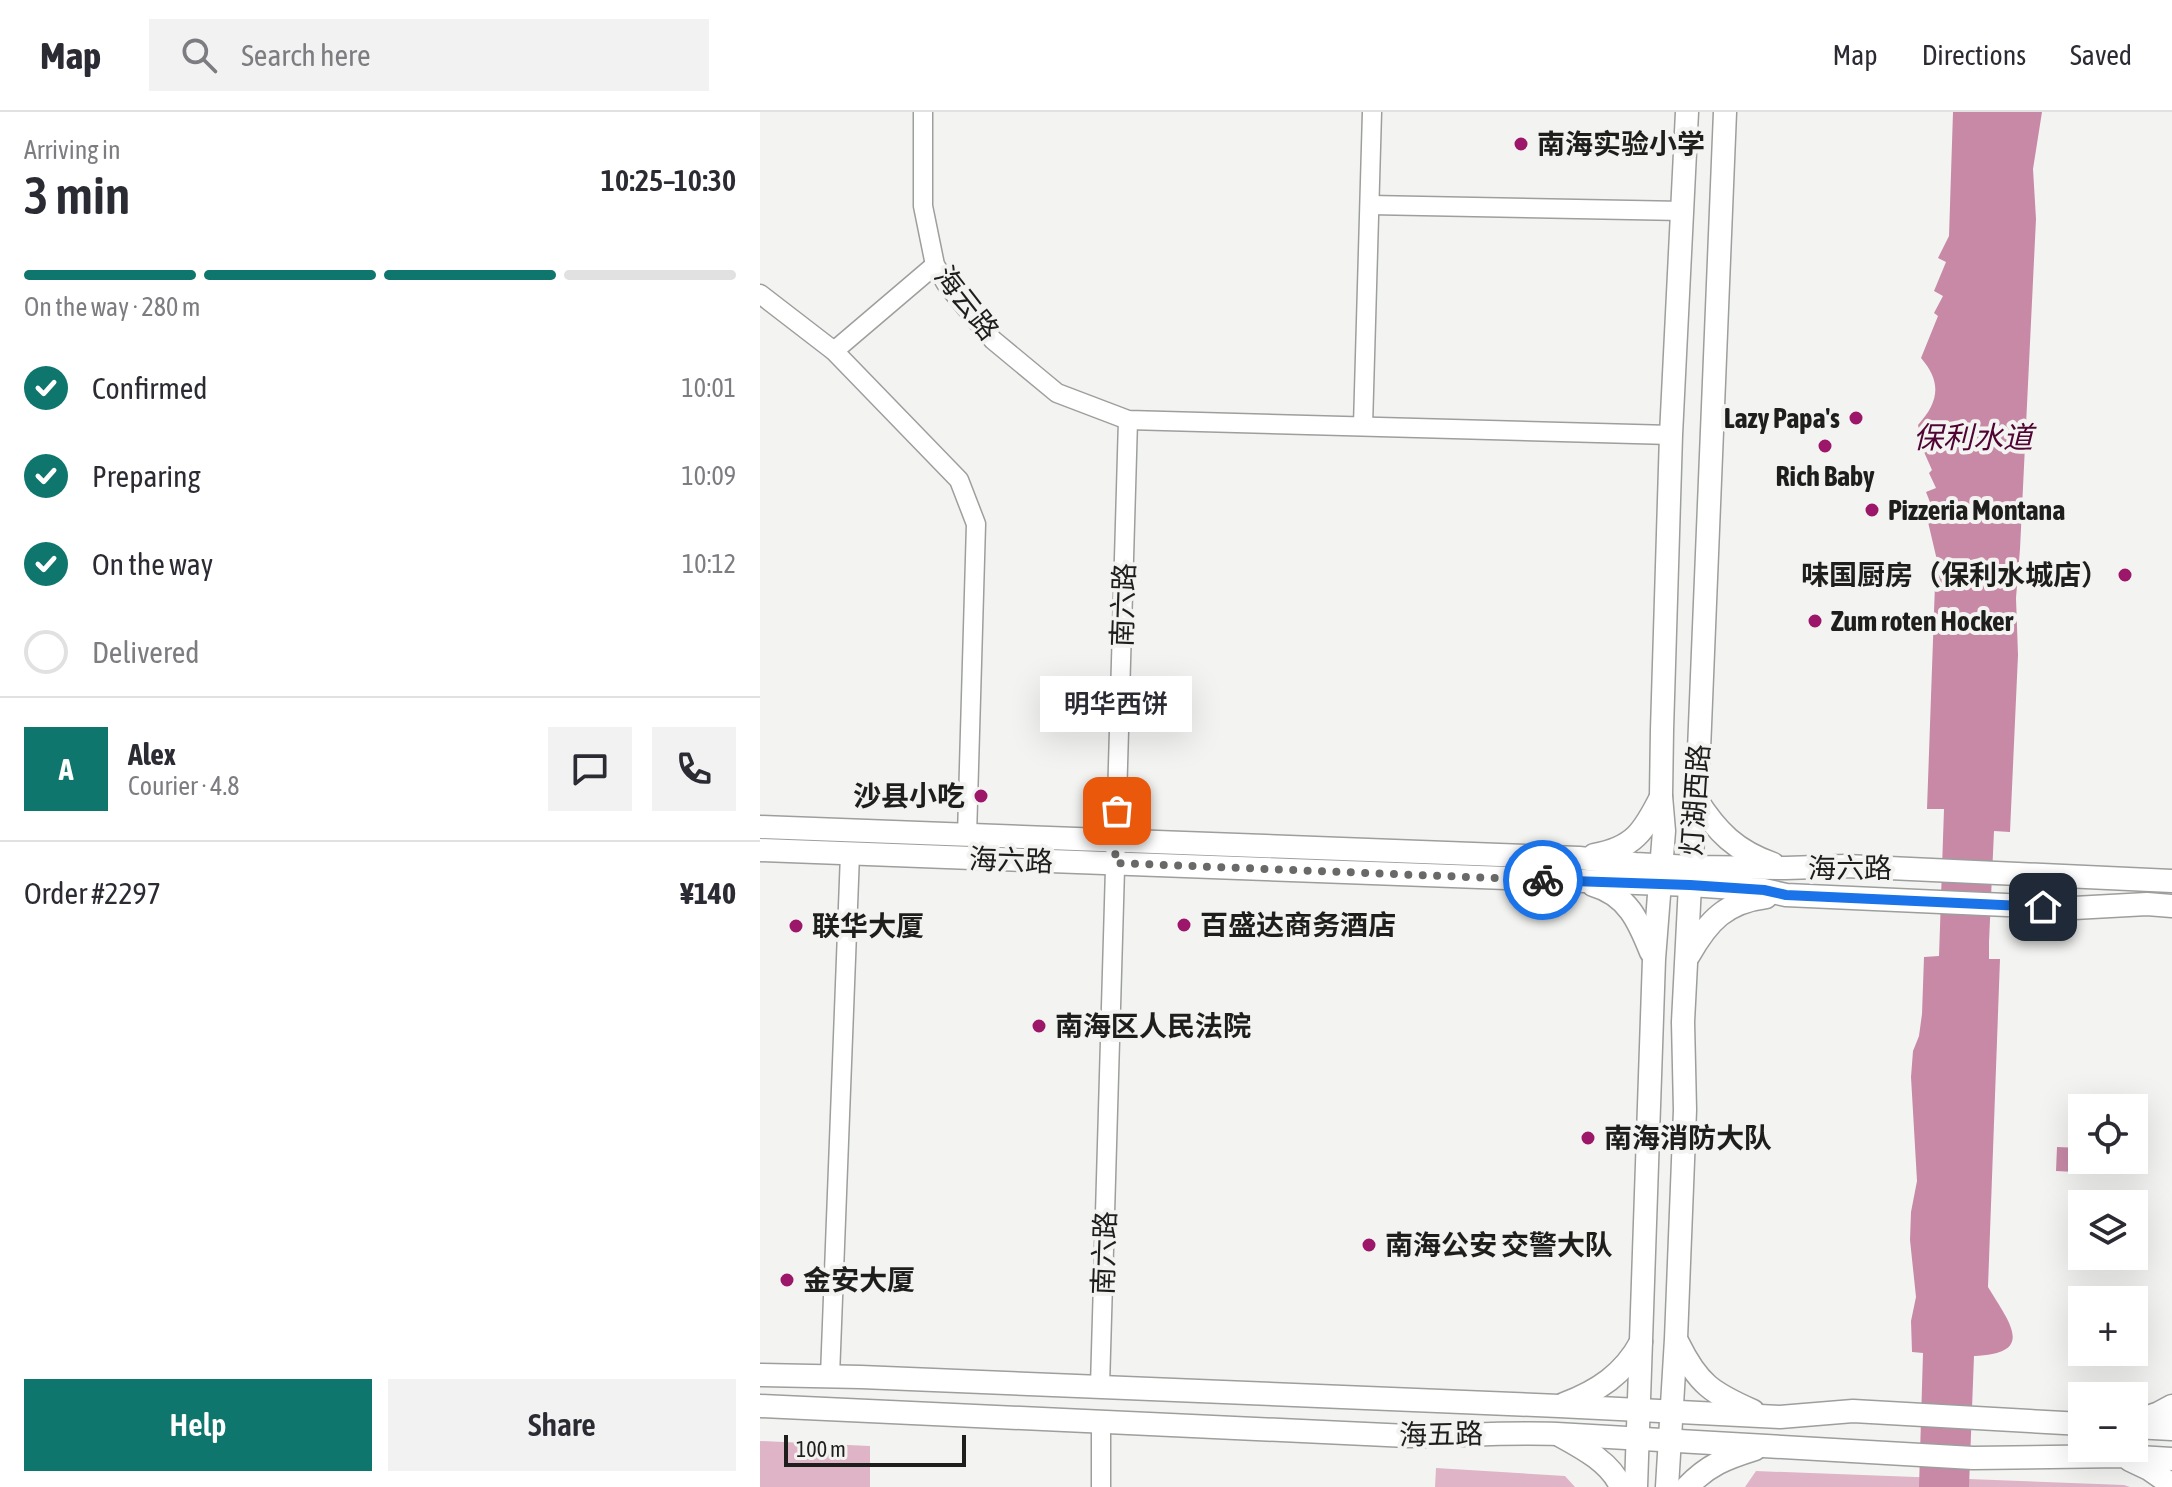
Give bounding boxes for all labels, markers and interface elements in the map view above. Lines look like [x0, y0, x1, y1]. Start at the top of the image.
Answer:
search box [149, 19, 709, 91]
icon: search [177, 33, 221, 77]
text: Map [40, 34, 101, 77]
text: Search here [241, 38, 371, 72]
text: Map [1833, 39, 1878, 71]
text: Directions [1922, 39, 2026, 71]
text: Saved [2070, 39, 2132, 71]
place label: 南海实验小学 [1537, 128, 1705, 160]
text: Arriving in [24, 135, 121, 165]
marker: 南海实验小学 [1512, 135, 1530, 153]
text: 10:25–10:30 [601, 163, 736, 197]
text: 3 min [24, 165, 130, 225]
street label: 海云路 [929, 260, 1005, 346]
text: On the way · 280 m [24, 292, 201, 322]
icon: check [24, 366, 68, 410]
text: Confirmed [92, 371, 207, 405]
text: 10:01 [681, 373, 736, 403]
place label: Lazy Papa's [1724, 402, 1840, 434]
marker: Lazy Papa's [1847, 409, 1865, 427]
water label: 保利水道 [1913, 420, 2037, 454]
marker: Rich Baby [1816, 437, 1834, 455]
icon: check [24, 454, 68, 498]
text: Preparing [92, 459, 201, 493]
place label: Rich Baby [1775, 460, 1875, 492]
text: 10:09 [681, 461, 736, 491]
place label: Pizzeria Montana [1888, 494, 2065, 526]
marker: Pizzeria Montana [1863, 501, 1881, 519]
icon: check [24, 542, 68, 586]
text: On the way [92, 547, 213, 581]
text: 10:12 [682, 549, 736, 579]
place label: 味国厨房（保利水城店） [1801, 559, 2109, 591]
street label: 南六路 [1106, 562, 1140, 648]
marker: 味国厨房（保利水城店） [2116, 566, 2134, 584]
place label: Zum roten Hocker [1831, 605, 2014, 637]
marker: Zum roten Hocker [1806, 612, 1824, 630]
text: Delivered [92, 635, 200, 669]
callout: 明华西饼 [1041, 675, 1193, 731]
text: 明华西饼 [1064, 689, 1168, 719]
button: chat [548, 727, 632, 811]
button: phone [652, 727, 736, 811]
text: Alex [128, 737, 176, 771]
street label: 灯湖西路 [1675, 743, 1715, 857]
text: A [59, 752, 73, 786]
text: Courier · 4.8 [128, 771, 239, 801]
pin [1083, 777, 1151, 845]
place label: 沙县小吃 [853, 780, 965, 812]
marker: 沙县小吃 [972, 787, 990, 805]
icon: bag [1095, 789, 1139, 833]
courier [1503, 840, 1583, 920]
street label: 海六路 [968, 843, 1054, 877]
street label: 海六路 [1808, 852, 1892, 884]
icon: bike [1521, 858, 1565, 902]
pin [2009, 873, 2077, 941]
text: Order #2297 [24, 876, 161, 910]
text: ¥140 [680, 876, 736, 910]
icon: home [2021, 885, 2065, 929]
place label: 百盛达商务酒店 [1200, 909, 1396, 941]
place label: 联华大厦 [812, 910, 924, 942]
marker: 百盛达商务酒店 [1175, 916, 1193, 934]
marker: 联华大厦 [787, 917, 805, 935]
place label: 南海区人民法院 [1055, 1010, 1251, 1042]
marker: 南海区人民法院 [1030, 1017, 1048, 1035]
map controls [2068, 1094, 2148, 1462]
button: locate [2068, 1094, 2148, 1174]
place label: 南海消防大队 [1604, 1122, 1772, 1154]
marker: 南海消防大队 [1579, 1129, 1597, 1147]
button: layers [2068, 1190, 2148, 1270]
street label: 南六路 [1087, 1210, 1121, 1296]
place label: 南海公安 交警大队 [1385, 1229, 1613, 1261]
marker: 南海公安 交警大队 [1360, 1236, 1378, 1254]
place label: 金安大厦 [803, 1264, 915, 1296]
marker: 金安大厦 [778, 1271, 796, 1289]
button: + [2068, 1286, 2148, 1366]
button: Help [24, 1379, 372, 1471]
button: Share [388, 1379, 736, 1471]
button: − [2068, 1382, 2148, 1462]
street label: 海五路 [1399, 1417, 1483, 1451]
scale bar [784, 1431, 966, 1467]
text: 100 m [796, 1436, 846, 1462]

